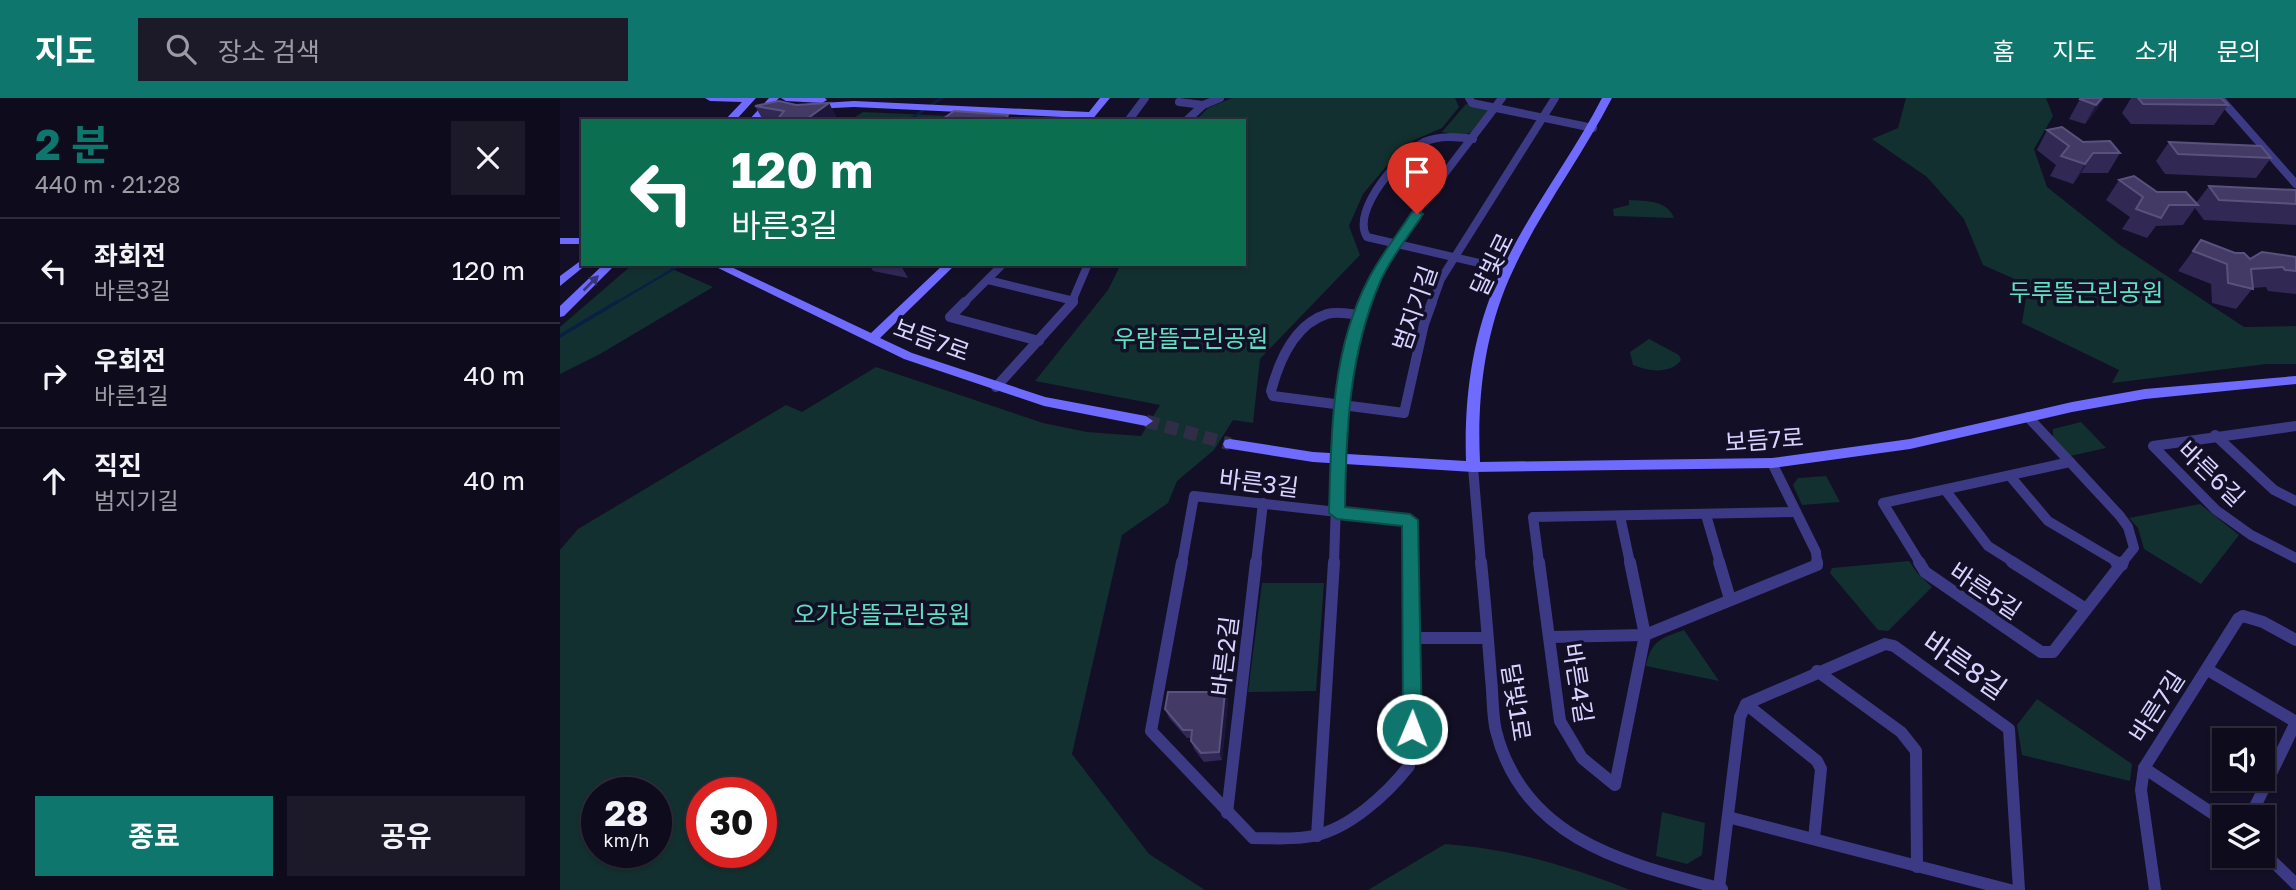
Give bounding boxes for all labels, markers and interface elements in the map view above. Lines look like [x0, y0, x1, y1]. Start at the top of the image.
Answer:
search box [138, 18, 628, 81]
icon: search [162, 30, 200, 68]
text: 지도 [35, 31, 96, 70]
text: 장소 검색 [218, 36, 320, 67]
text: 홈 [1992, 36, 2014, 65]
text: 지도 [2052, 36, 2097, 65]
text: 소개 [2135, 36, 2179, 65]
text: 문의 [2217, 36, 2261, 65]
text: 2 분 [35, 119, 110, 169]
button: close [451, 121, 525, 195]
text: 120 m [731, 140, 873, 199]
pin [1387, 142, 1447, 214]
icon: left [616, 147, 707, 238]
icon: arrive [1398, 153, 1436, 191]
text: 440 m · 21:28 [35, 170, 181, 198]
text: 바른3길 [731, 206, 838, 244]
street label: 달빛로 [1463, 228, 1519, 300]
text: 좌회전 [94, 240, 166, 271]
icon: left [35, 252, 73, 290]
text: 120 m [452, 255, 525, 286]
street label: 범지기길 [1386, 262, 1442, 354]
one-way arrow [583, 275, 600, 292]
text: 바른3길 [94, 276, 171, 304]
park label: 두루뜰근린공원 [2009, 277, 2163, 306]
street label: 보듬7로 [890, 312, 974, 366]
park label: 우람뜰근린공원 [1114, 323, 1268, 352]
text: 우회전 [94, 345, 166, 376]
icon: right [35, 357, 73, 395]
text: 40 m [464, 360, 525, 391]
text: 바른1길 [94, 381, 169, 409]
street label: 보듬7로 [1724, 422, 1804, 456]
street label: 바른6길 [2173, 435, 2251, 511]
text: 직진 [94, 450, 142, 481]
icon: ahead [35, 462, 73, 500]
street label: 바른3길 [1217, 463, 1301, 501]
text: 40 m [464, 465, 525, 496]
text: 범지기길 [94, 486, 179, 514]
street label: 바른5길 [1945, 556, 2027, 624]
park label: 오가낭뜰근린공원 [794, 599, 970, 628]
street label: 바른2길 [1205, 614, 1243, 698]
street label: 바른8길 [1917, 624, 2013, 706]
street label: 바른4길 [1558, 641, 1600, 725]
street label: 달빛1로 [1497, 661, 1537, 743]
street label: 바른7길 [2122, 665, 2190, 747]
position arrow [1375, 692, 1449, 766]
map controls [2212, 728, 2275, 868]
button: sound [2212, 728, 2275, 791]
speed limit sign: 30 [686, 777, 777, 868]
text: 28 [605, 792, 648, 834]
button: 종료 [35, 796, 273, 876]
button: 공유 [287, 796, 525, 876]
button: layers [2212, 805, 2275, 868]
text: km/h [604, 829, 649, 851]

